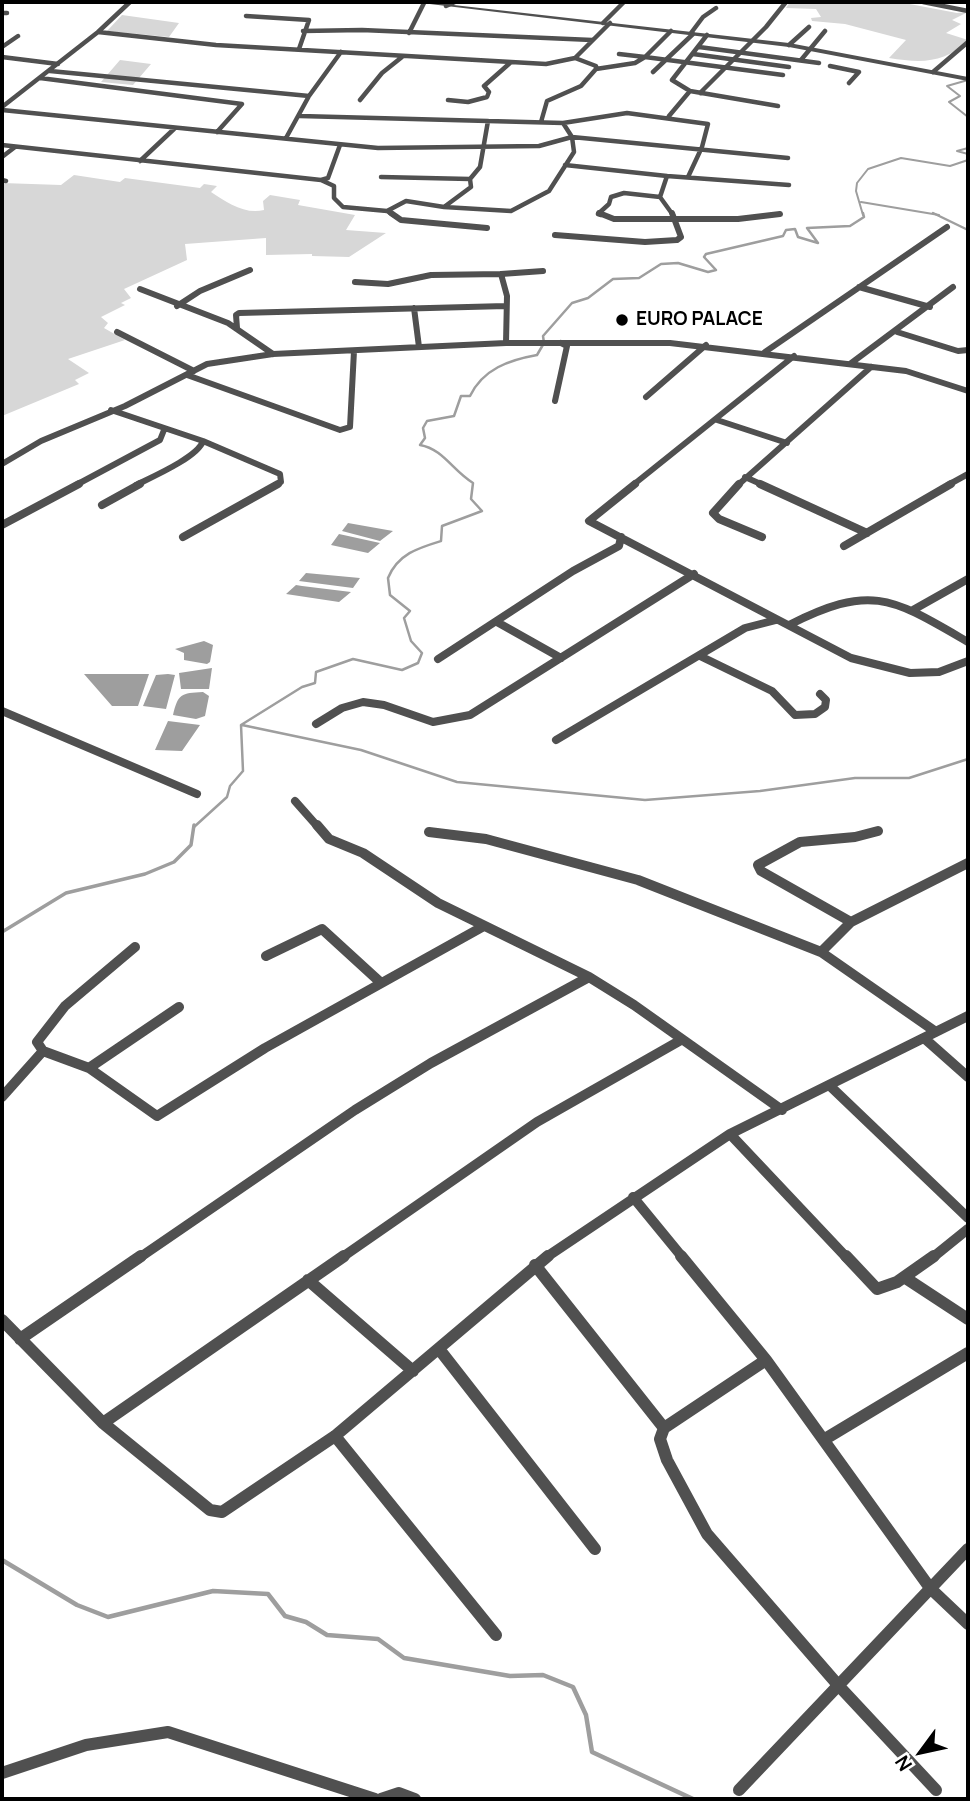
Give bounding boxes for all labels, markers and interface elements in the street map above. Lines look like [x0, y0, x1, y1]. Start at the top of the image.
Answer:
place label: EURO PALACE [636, 309, 763, 331]
marker: EURO PALACE [614, 312, 630, 328]
north arrow [886, 1717, 956, 1787]
text: N [889, 1751, 918, 1776]

